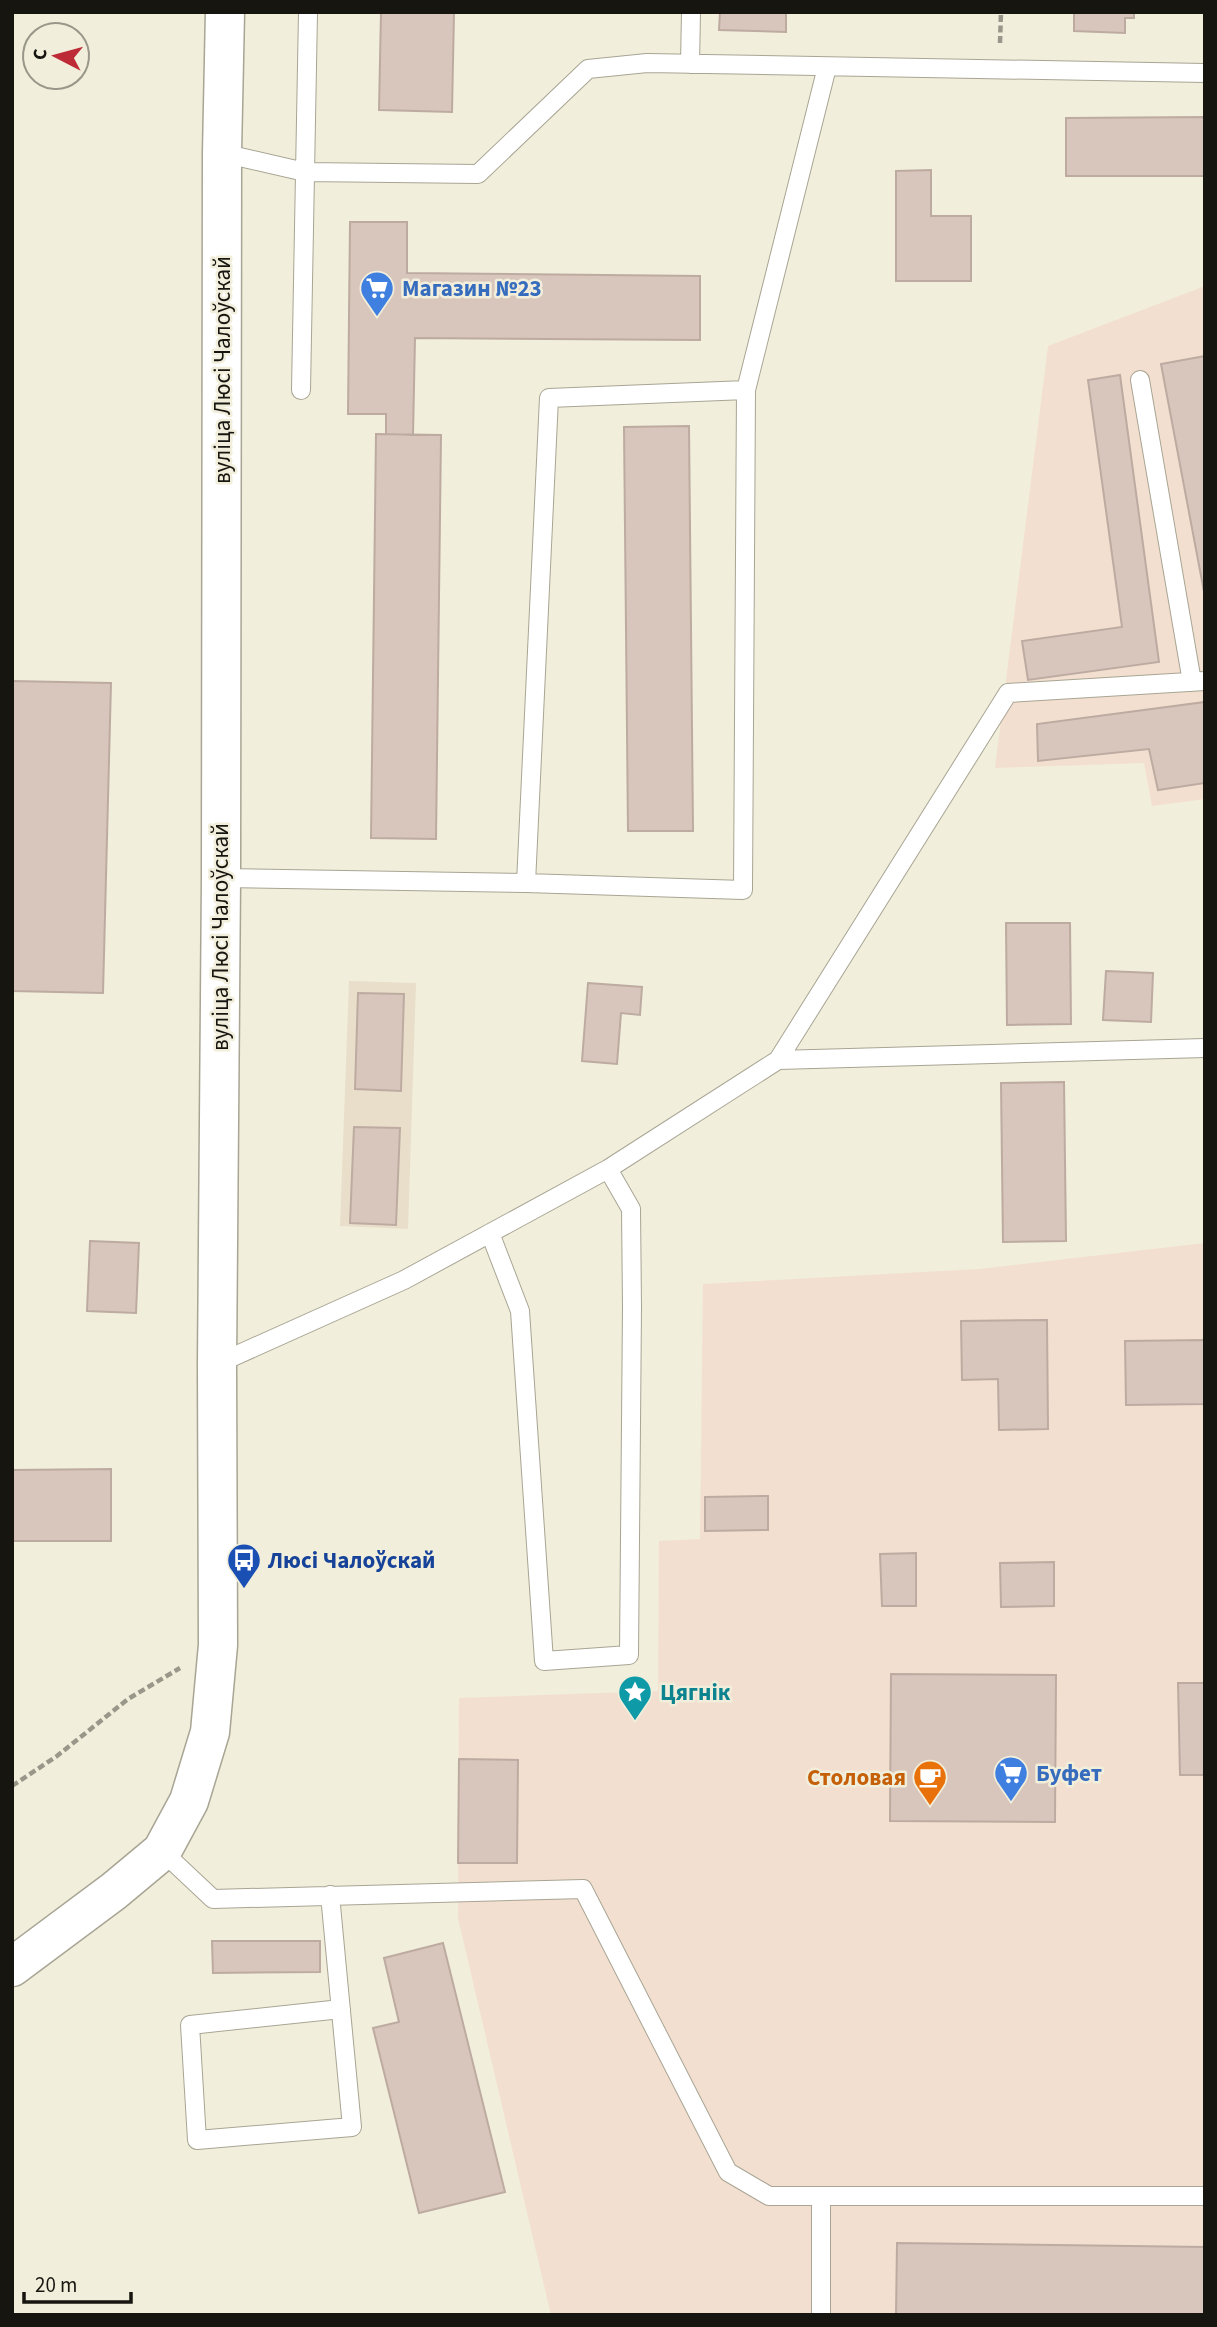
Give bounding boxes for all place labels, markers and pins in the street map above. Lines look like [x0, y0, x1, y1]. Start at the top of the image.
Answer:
supermarket icon: Магазин №23 [358, 269, 396, 318]
place label: Магазин №23 [402, 272, 542, 305]
bus stop icon: Люсі Чалоўскай [225, 1541, 263, 1590]
place label: Люсі Чалоўскай [267, 1544, 435, 1577]
place icon: Цягнік [616, 1673, 654, 1722]
place label: Цягнік [660, 1676, 731, 1709]
supermarket icon: Буфет [992, 1754, 1030, 1803]
place label: Буфет [1036, 1757, 1102, 1790]
cafe icon: Столовая [911, 1758, 949, 1807]
place label: Столовая [807, 1761, 906, 1794]

